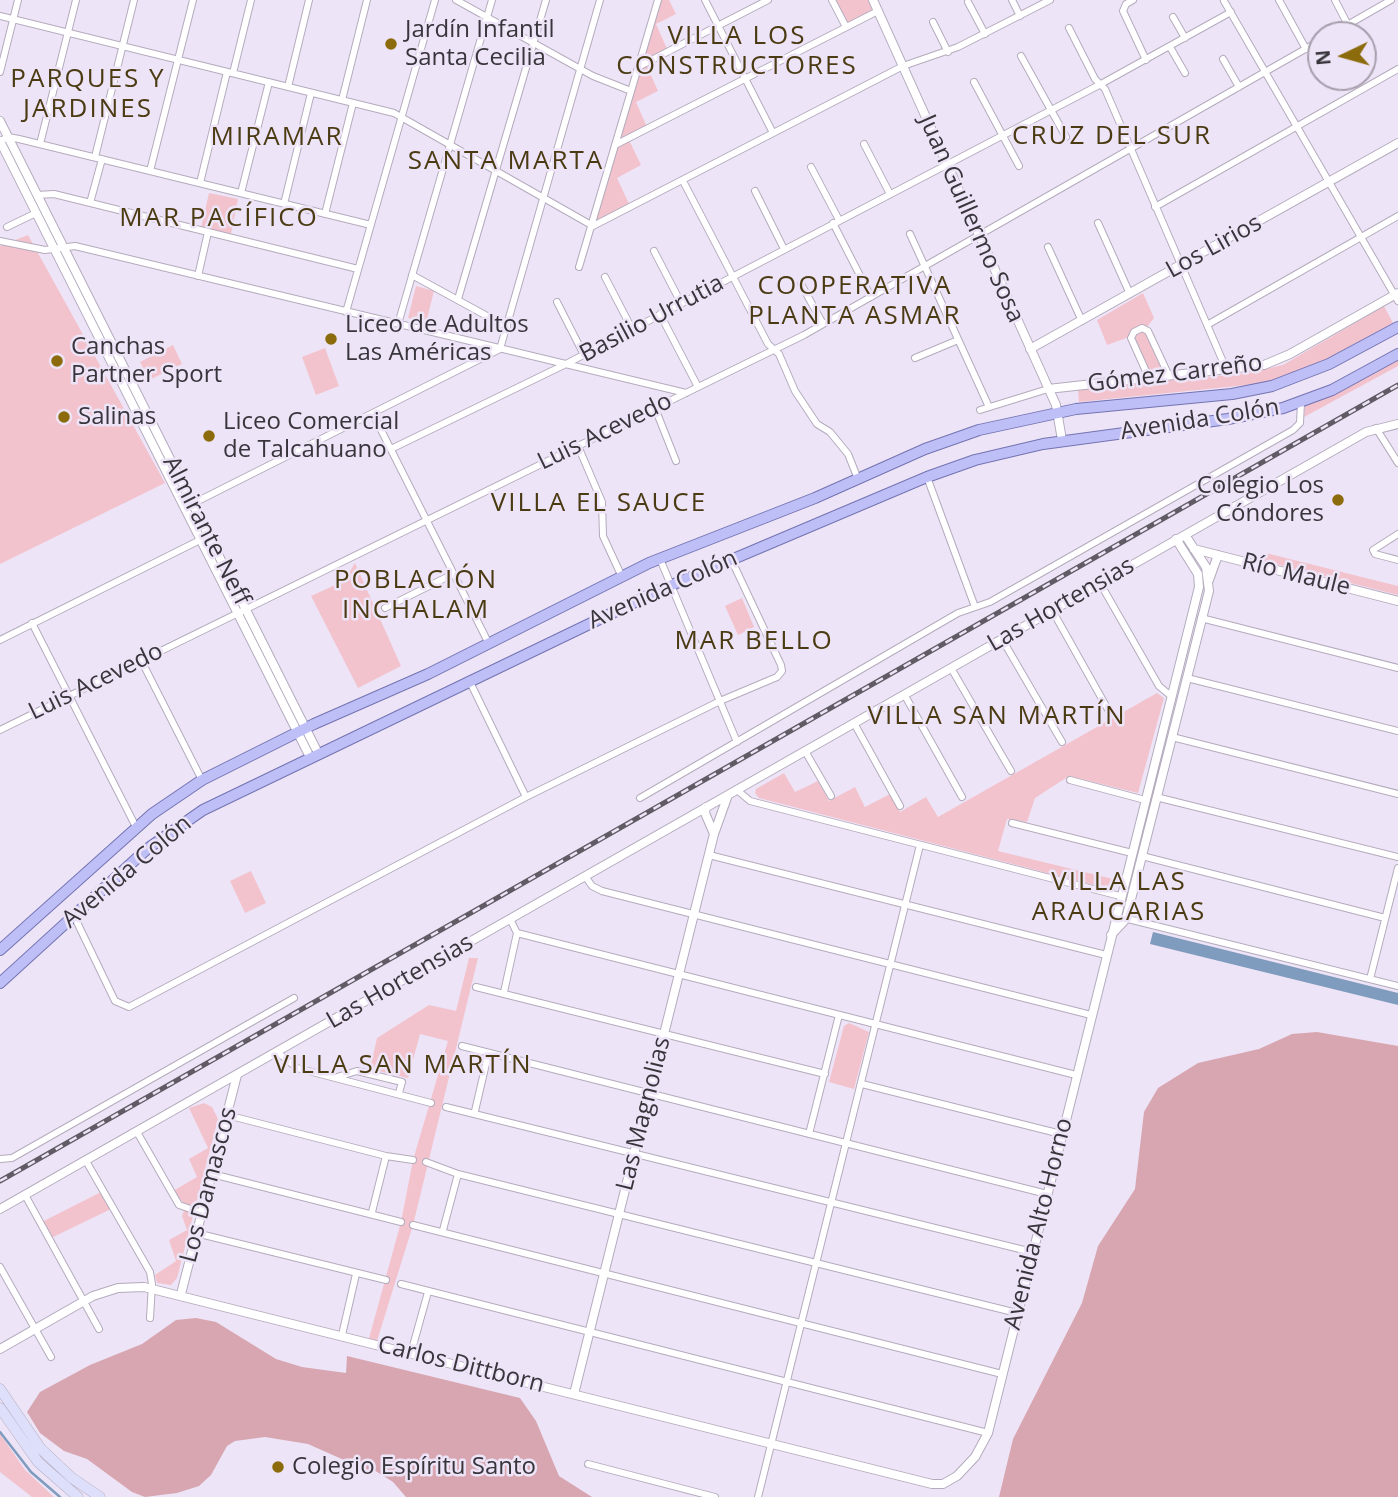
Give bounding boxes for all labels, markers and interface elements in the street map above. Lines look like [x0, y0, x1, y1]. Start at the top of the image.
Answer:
place label: Jardín Infantil Santa Cecilia [405, 16, 555, 72]
district label: VILLA LOS CONSTRUCTORES [618, 21, 856, 82]
north arrow [1307, 21, 1377, 91]
marker: Jardín Infantil Santa Cecilia [383, 36, 399, 52]
text: N [1309, 49, 1337, 66]
district label: PARQUES Y JARDINES [11, 64, 165, 126]
street label: Juan Guillermo Sosa [912, 111, 1030, 327]
district label: CRUZ DEL SUR [1014, 121, 1210, 153]
district label: MIRAMAR [211, 122, 343, 154]
district label: SANTA MARTA [409, 146, 603, 178]
district label: MAR PACÍFICO [121, 203, 317, 235]
street label: Los Lirios [1161, 209, 1267, 285]
street label: Basilio Urrutia [575, 269, 729, 369]
district label: COOPERATIVA PLANTA ASMAR [750, 271, 960, 332]
place label: Liceo de Adultos Las Américas [345, 311, 529, 367]
marker: Liceo de Adultos Las Américas [323, 331, 339, 347]
place label: Canchas Partner Sport [71, 333, 222, 389]
street label: Gómez Carreño [1086, 349, 1264, 399]
marker: Canchas Partner Sport [49, 353, 65, 369]
street label: Luis Acevedo [533, 387, 677, 477]
street label: Avenida Colón [1119, 393, 1281, 447]
place label: Salinas [78, 403, 156, 431]
place label: Liceo Comercial de Talcahuano [223, 408, 399, 464]
marker: Salinas [56, 409, 72, 425]
marker: Liceo Comercial de Talcahuano [201, 428, 217, 444]
street label: Almirante Neff [156, 452, 256, 610]
place label: Colegio Los Cóndores [1197, 472, 1324, 528]
district label: VILLA EL SAUCE [493, 488, 705, 520]
marker: Colegio Los Cóndores [1330, 492, 1346, 508]
street label: Avenida Colón [584, 544, 742, 636]
street label: Río Maule [1239, 548, 1353, 602]
street label: Las Hortensias [983, 551, 1139, 659]
district label: POBLACIÓN INCHALAM [335, 565, 497, 626]
district label: MAR BELLO [676, 626, 832, 658]
street label: Luis Acevedo [24, 637, 168, 727]
district label: VILLA SAN MARTÍN [869, 701, 1125, 733]
street label: Avenida Colón [56, 809, 198, 935]
district label: VILLA LAS ARAUCARIAS [1033, 867, 1205, 928]
street label: Las Hortensias [322, 928, 478, 1036]
street label: Las Magnolias [611, 1034, 677, 1194]
district label: VILLA SAN MARTÍN [275, 1050, 531, 1082]
street label: Los Damascos [174, 1104, 244, 1266]
street label: Avenida Alto Horno [999, 1115, 1079, 1333]
street label: Carlos Dittborn [375, 1330, 547, 1400]
place label: Colegio Espíritu Santo [292, 1453, 536, 1481]
marker: Colegio Espíritu Santo [270, 1459, 286, 1475]

